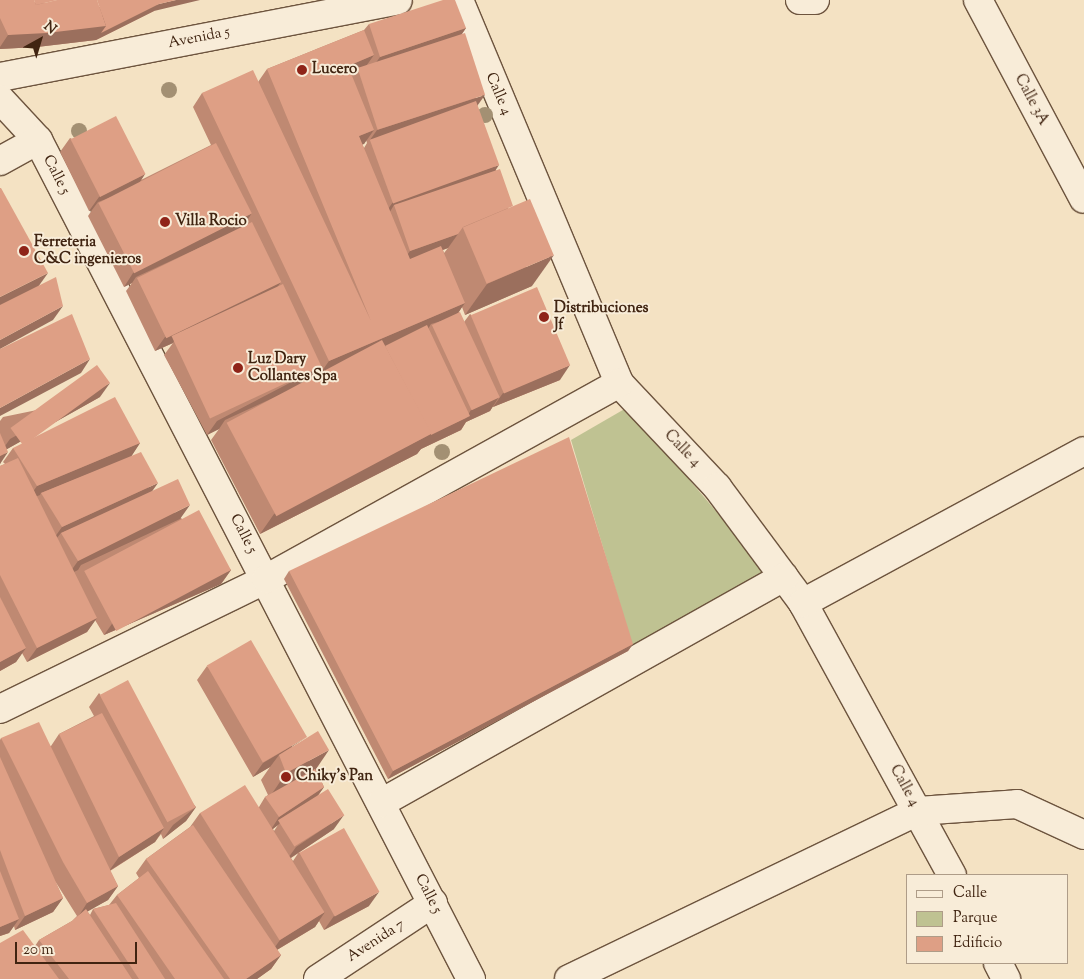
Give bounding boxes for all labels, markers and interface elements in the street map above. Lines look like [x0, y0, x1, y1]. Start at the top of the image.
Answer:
north arrow [15, 15, 65, 65]
text: N [39, 17, 60, 40]
street label: Avenida 5 [167, 23, 231, 53]
place label: Lucero [312, 61, 357, 79]
marker: Lucero [296, 64, 308, 76]
street label: Calle 4 [481, 70, 515, 118]
street label: Calle 3A [1010, 71, 1052, 129]
street label: Calle 5 [38, 152, 74, 198]
place label: Villa Rocio [175, 213, 247, 231]
marker: Villa Rocio [159, 216, 171, 228]
place label: Ferreteria C&C ingenieros [34, 233, 141, 268]
marker: Ferreteria C&C ingenieros [18, 245, 30, 257]
place label: Distribuciones Jf [554, 299, 649, 334]
marker: Distribuciones Jf [538, 311, 550, 323]
place label: Luz Dary Collantes Spa [248, 350, 337, 385]
marker: Luz Dary Collantes Spa [232, 362, 244, 374]
street label: Calle 4 [660, 427, 704, 471]
street label: Calle 5 [225, 511, 261, 557]
street label: Calle 4 [885, 762, 923, 810]
place label: Chiky's Pan [296, 768, 373, 786]
marker: Chiky's Pan [280, 771, 292, 783]
street label: Calle 5 [410, 871, 446, 917]
legend [906, 874, 1069, 964]
text: Calle [953, 883, 987, 904]
text: Parque [953, 908, 997, 929]
street label: Avenida 7 [344, 916, 408, 966]
scale bar [18, 932, 140, 964]
text: Edificio [953, 933, 1002, 954]
text: 20 m [23, 940, 54, 961]

